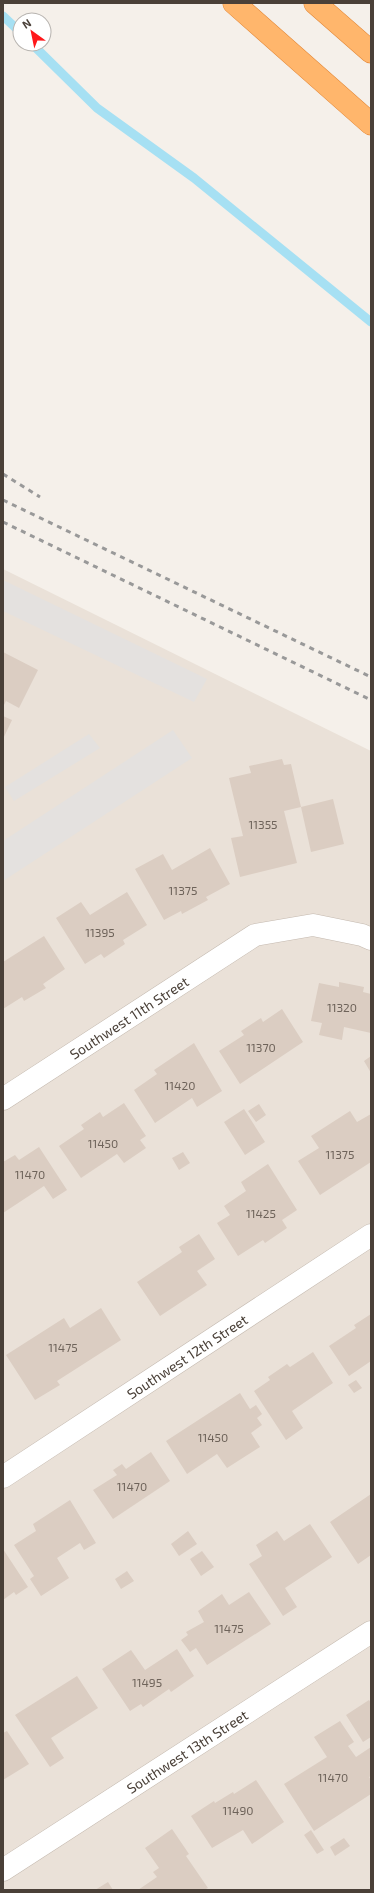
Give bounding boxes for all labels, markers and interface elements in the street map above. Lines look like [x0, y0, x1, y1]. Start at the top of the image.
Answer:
north arrow [12, 12, 52, 52]
text: N [19, 16, 33, 31]
house number: 11355 [248, 817, 278, 831]
house number: 11375 [169, 883, 197, 897]
house number: 11395 [85, 925, 115, 939]
street label: Southwest 11th Street [66, 972, 191, 1062]
house number: 11320 [327, 1000, 357, 1014]
house number: 11370 [246, 1040, 276, 1054]
house number: 11420 [165, 1078, 195, 1092]
house number: 11450 [88, 1136, 118, 1150]
house number: 11375 [326, 1147, 354, 1161]
house number: 11470 [15, 1167, 45, 1181]
house number: 11425 [246, 1206, 276, 1220]
street label: Southwest 12th Street [123, 1310, 250, 1402]
house number: 11475 [48, 1340, 78, 1354]
house number: 11450 [198, 1430, 228, 1444]
house number: 11470 [117, 1479, 147, 1493]
house number: 11475 [214, 1621, 244, 1635]
house number: 11495 [132, 1675, 162, 1689]
street label: Southwest 13th Street [123, 1706, 251, 1796]
house number: 11470 [318, 1770, 348, 1784]
house number: 11490 [222, 1803, 254, 1817]

